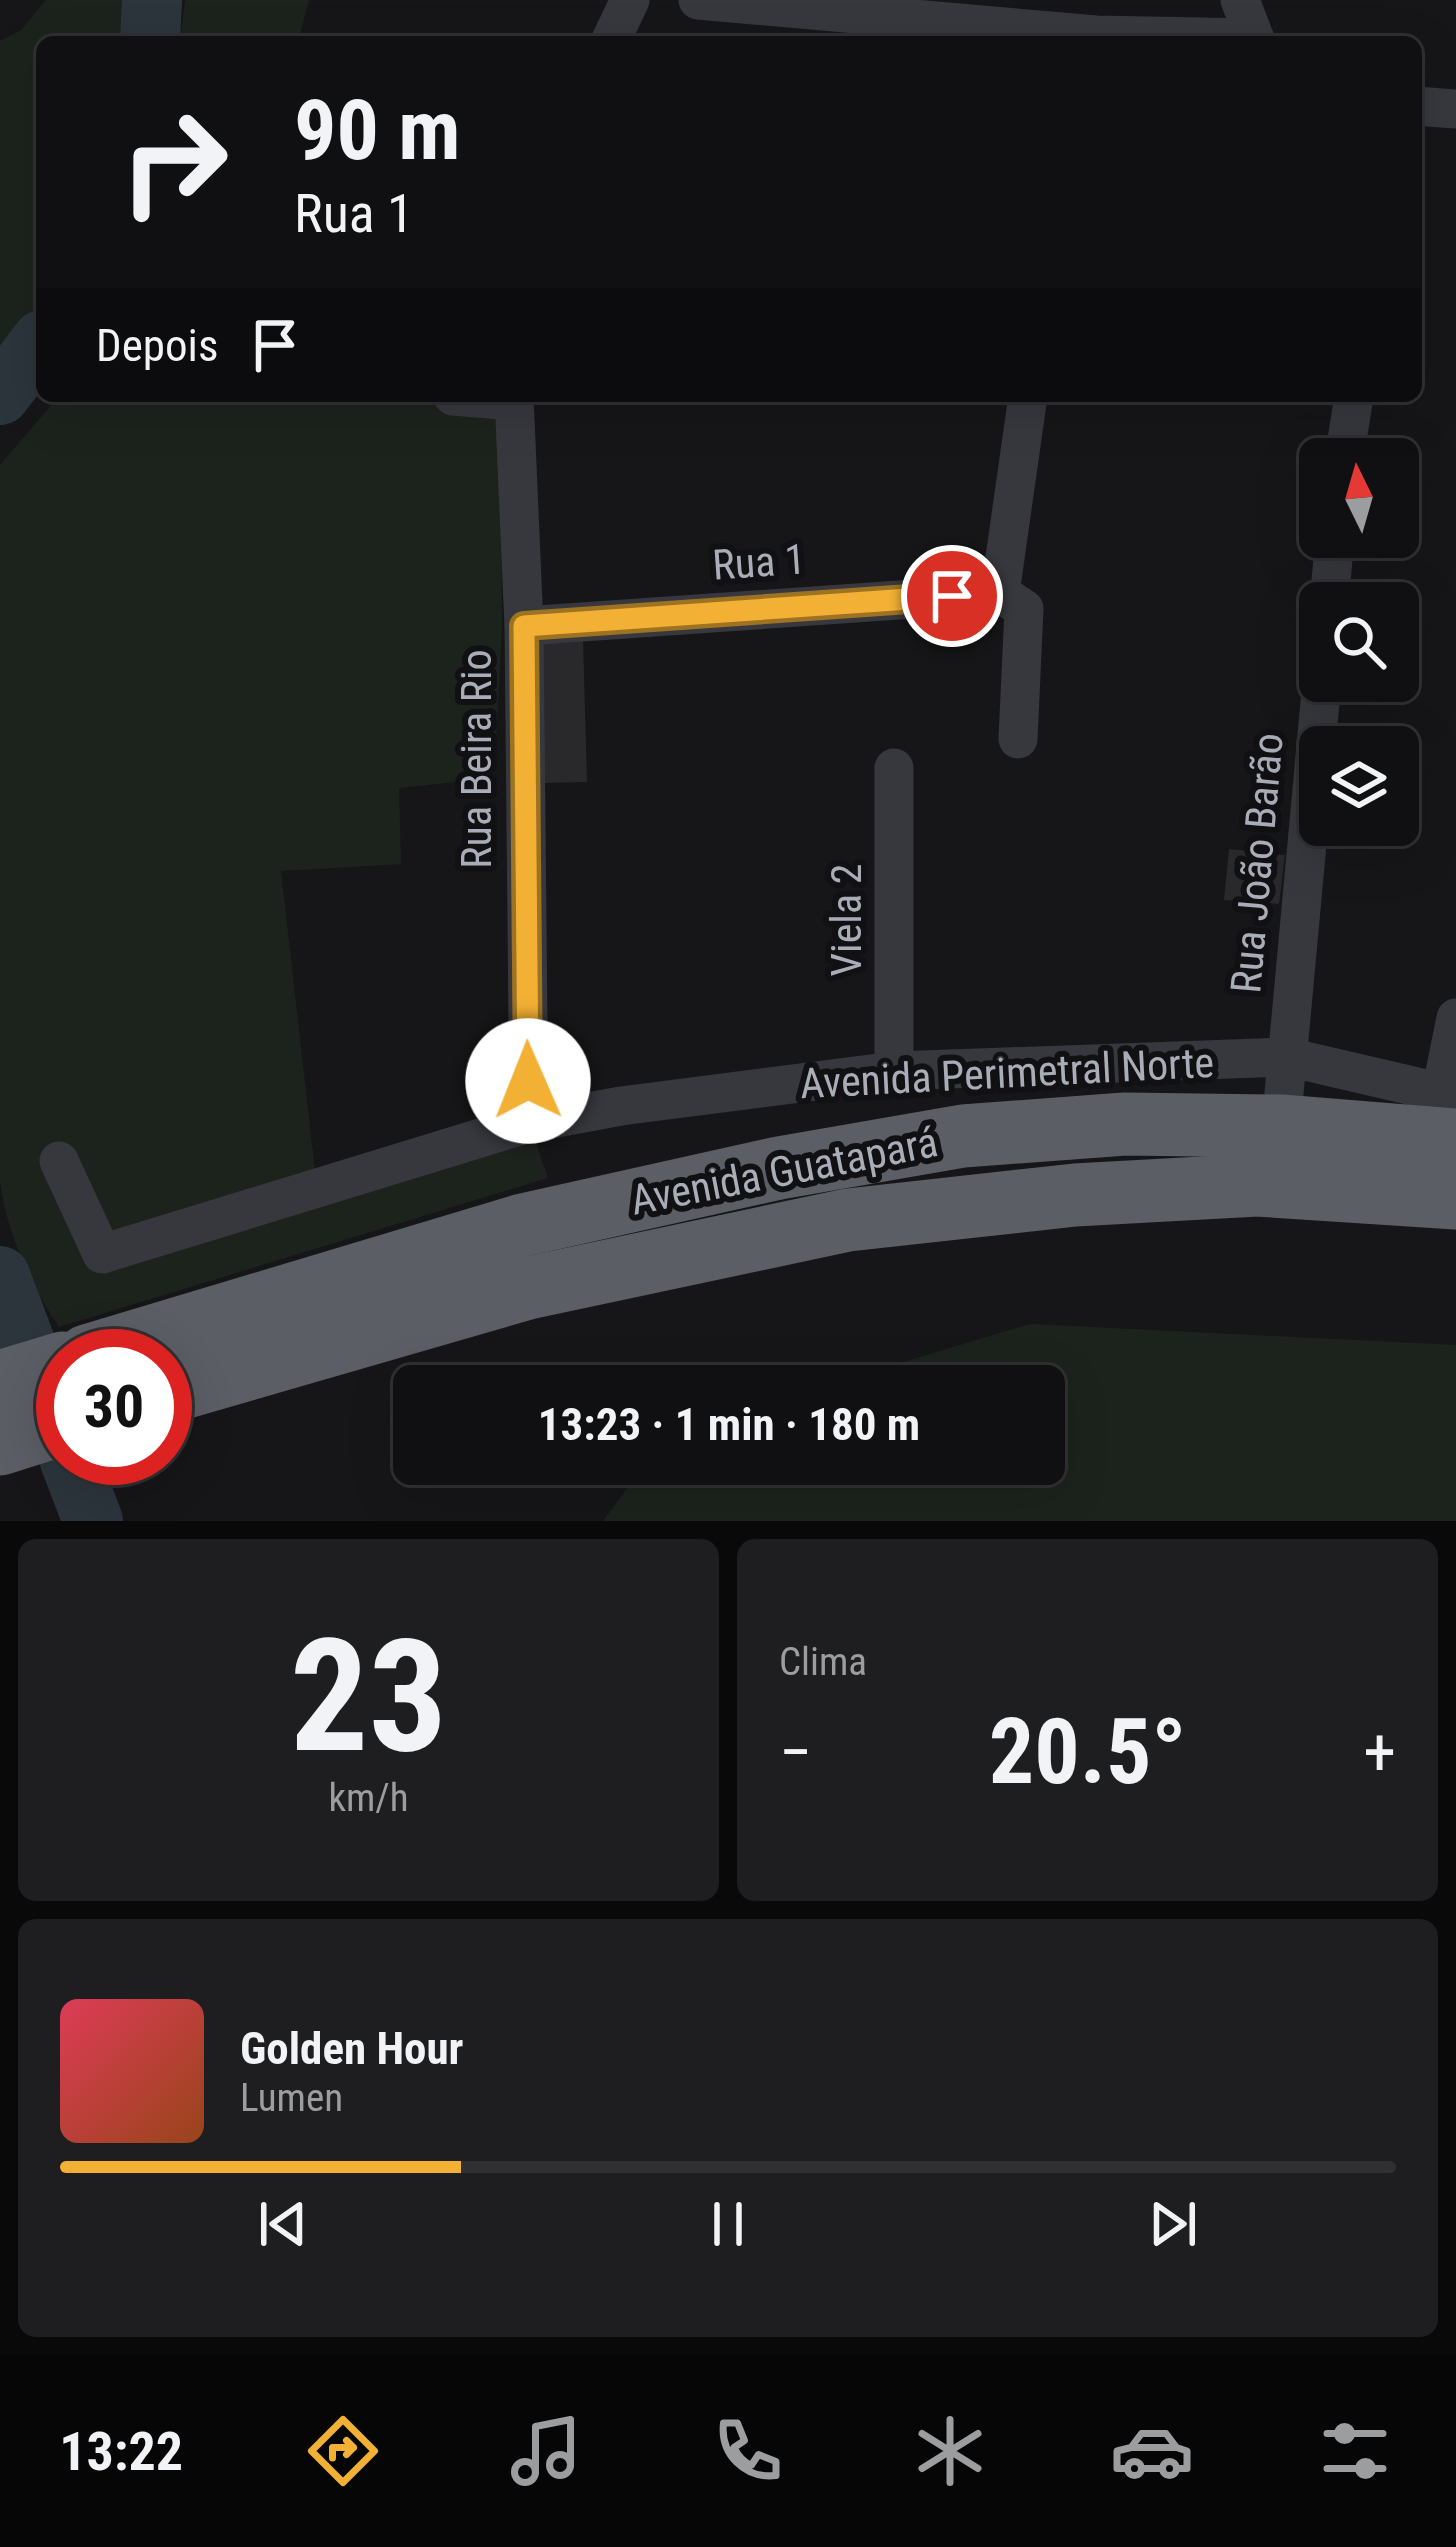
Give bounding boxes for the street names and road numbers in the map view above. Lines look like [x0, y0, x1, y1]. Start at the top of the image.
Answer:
street label: Rua 1 [711, 534, 807, 590]
street label: Rua Beira Rio [452, 649, 501, 869]
street label: Rua João Barão [1221, 731, 1293, 995]
street label: Viela 2 [822, 864, 871, 977]
street label: Avenida Perimetral Norte [799, 1038, 1215, 1108]
street label: Avenida Guatapará [626, 1117, 942, 1225]

